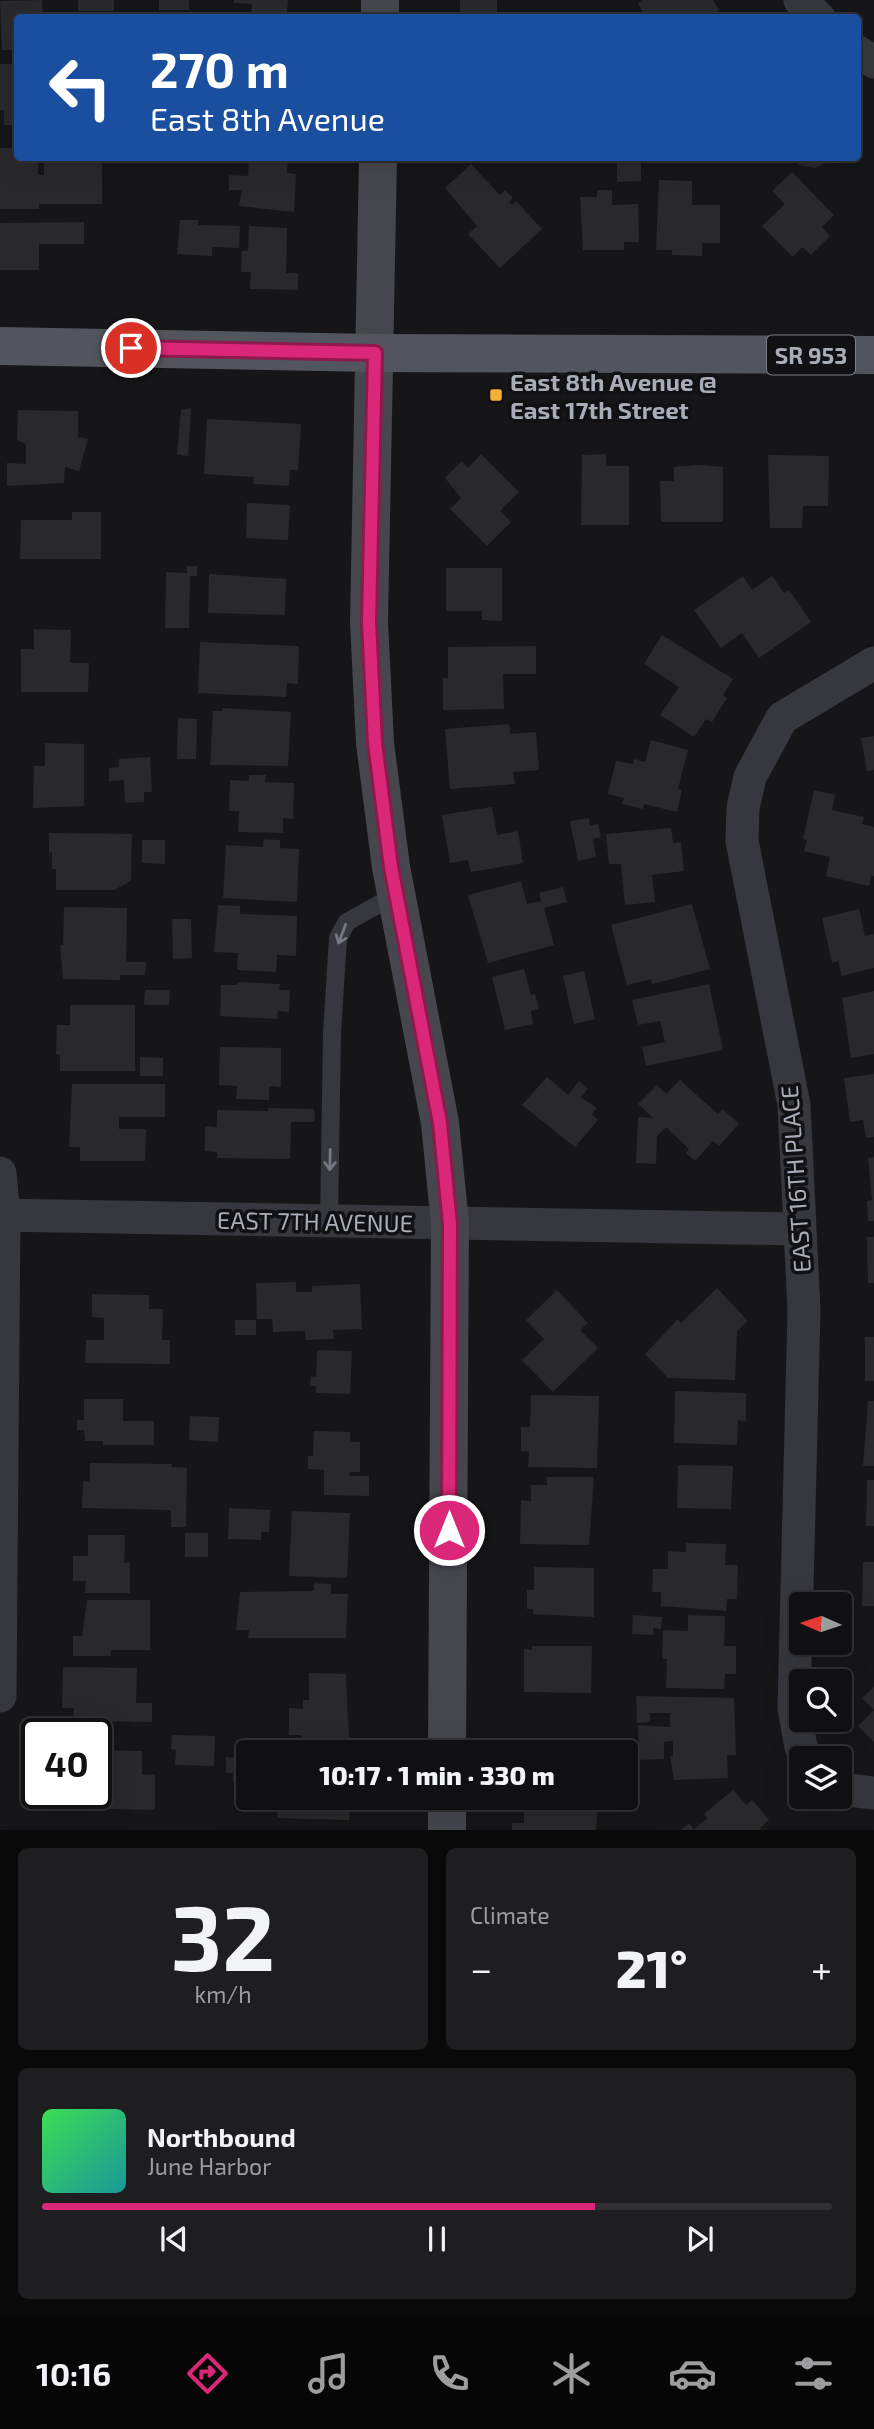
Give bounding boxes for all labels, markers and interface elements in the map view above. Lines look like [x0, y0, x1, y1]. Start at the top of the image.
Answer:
text: 270 m [150, 39, 289, 98]
icon: left [35, 42, 126, 133]
text: East 8th Avenue [150, 99, 385, 137]
pin [101, 318, 161, 378]
icon: arrive [112, 329, 150, 367]
road number: SR 953 [767, 336, 855, 374]
place label: East 8th Avenue @ East 17th Street [510, 367, 717, 424]
marker: East 8th Avenue @ East 17th Street [488, 387, 504, 403]
one-way arrow [335, 923, 348, 944]
street label: EAST 16TH PLACE [774, 1084, 816, 1274]
one-way arrow [323, 1148, 337, 1171]
street label: EAST 7TH AVENUE [217, 1205, 413, 1237]
position arrow [412, 1493, 486, 1567]
north arrow [789, 1592, 852, 1656]
map controls [789, 1592, 852, 1809]
button: search [789, 1669, 852, 1732]
speed limit sign: 40 [21, 1718, 112, 1809]
button: layers [789, 1746, 852, 1809]
text: 10:17 · 1 min · 330 m [319, 1759, 555, 1790]
text: 32 [171, 1880, 275, 1989]
text: Climate [470, 1901, 550, 1929]
text: 21° [616, 1936, 687, 1998]
text: − [470, 1945, 492, 1991]
text: + [811, 1945, 832, 1991]
text: km/h [194, 1980, 252, 2008]
text: Northbound [147, 2121, 296, 2152]
text: June Harbor [147, 2152, 271, 2180]
icon: previous [155, 2220, 193, 2258]
icon: pause [418, 2220, 456, 2258]
icon: next [681, 2220, 719, 2258]
icon: directions [183, 2349, 232, 2398]
icon: music [304, 2349, 353, 2398]
icon: phone [425, 2349, 474, 2398]
icon: climate [547, 2349, 596, 2398]
icon: car [668, 2349, 717, 2398]
icon: filters [789, 2349, 838, 2398]
text: 10:16 [36, 2354, 111, 2392]

